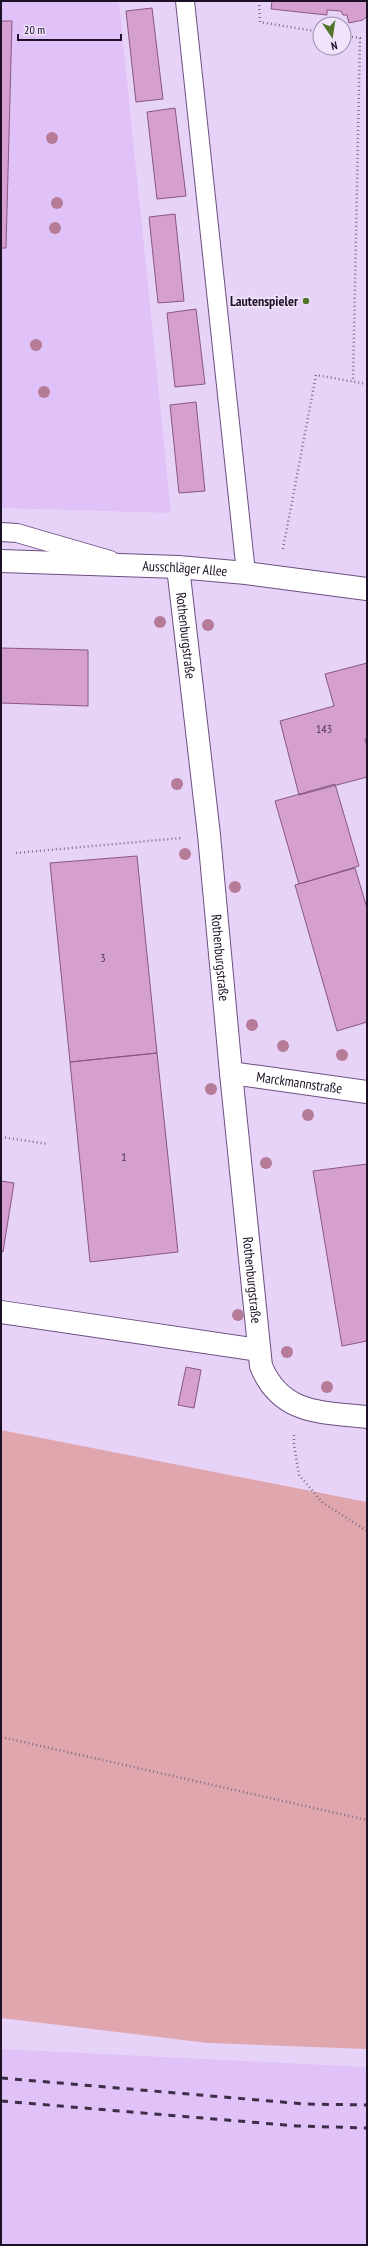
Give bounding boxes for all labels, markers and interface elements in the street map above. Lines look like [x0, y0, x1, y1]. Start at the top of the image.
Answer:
scale bar [18, 16, 121, 42]
north arrow [312, 16, 352, 56]
text: 20 m [24, 22, 45, 37]
text: N [330, 38, 339, 53]
place label: Lautenspieler [230, 292, 299, 310]
marker: Lautenspieler [301, 296, 311, 306]
street label: Ausschläger Allee [142, 557, 228, 580]
street label: Rothenburgstraße [172, 591, 200, 680]
house number: 143 [316, 721, 332, 736]
street label: Rothenburgstraße [207, 914, 233, 1002]
house number: 3 [100, 950, 106, 965]
street label: Marckmannstraße [255, 1068, 344, 1097]
house number: 1 [121, 1149, 127, 1164]
street label: Rothenburgstraße [239, 1236, 266, 1325]

